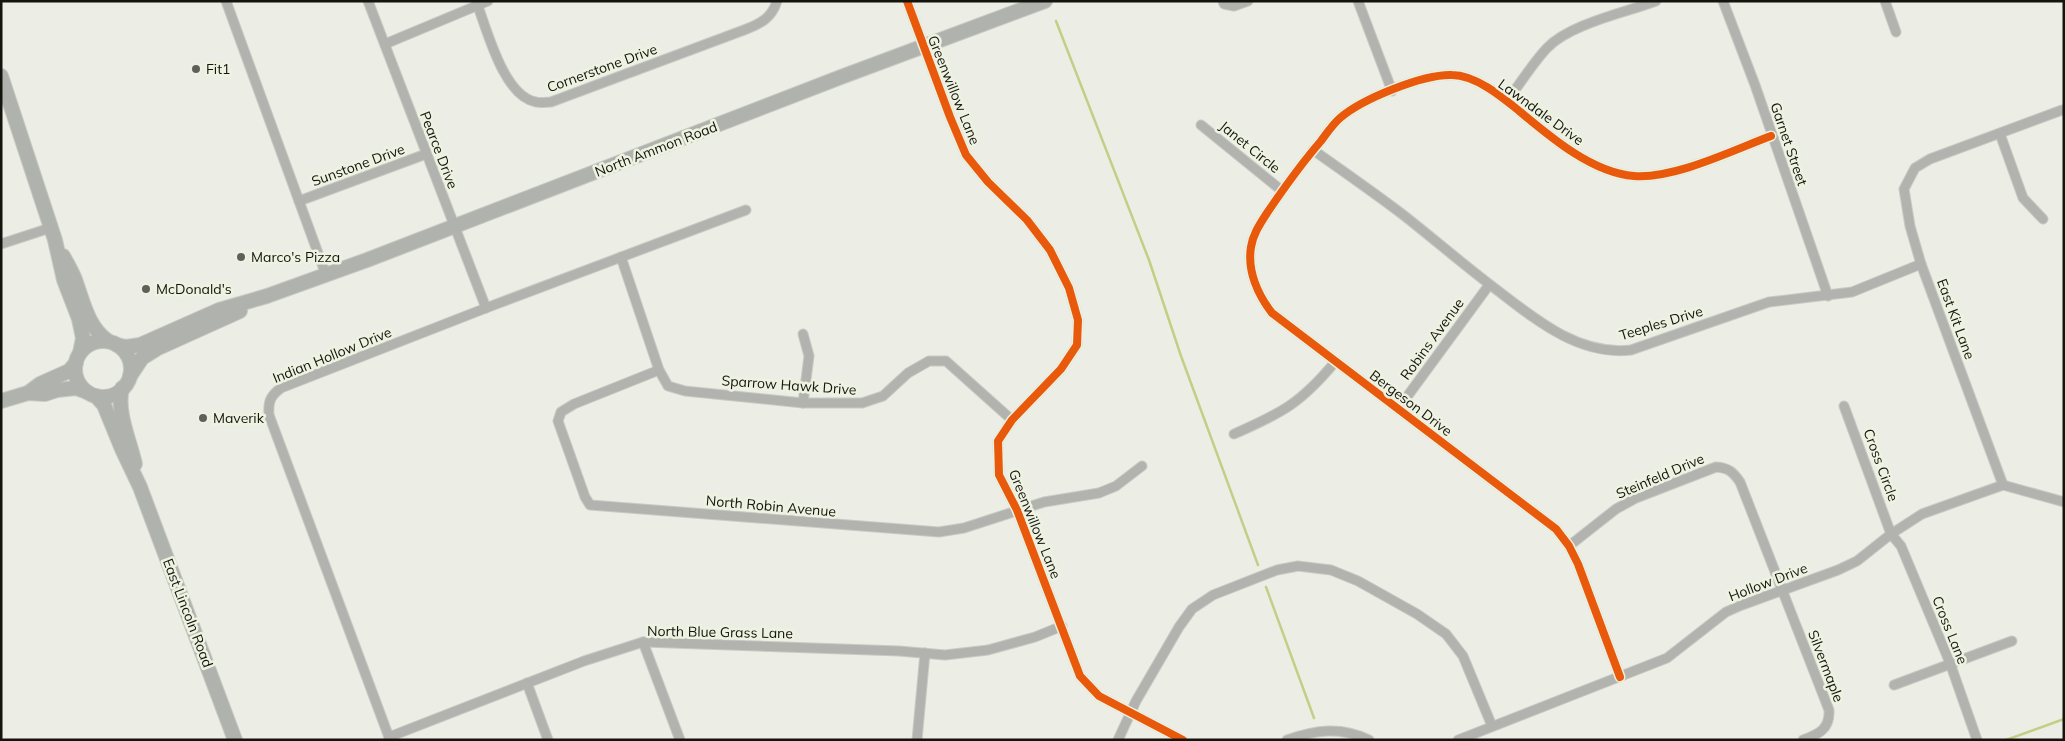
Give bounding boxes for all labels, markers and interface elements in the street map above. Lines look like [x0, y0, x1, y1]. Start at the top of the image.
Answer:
street label: Greenwillow Lane [924, 33, 984, 147]
street label: Cornerstone Drive [544, 40, 660, 96]
place label: Fit1 [206, 60, 231, 78]
marker: Fit1 [190, 63, 202, 75]
street label: Lawndale Drive [1495, 75, 1587, 149]
street label: Garnet Street [1766, 100, 1812, 188]
street label: Pearce Drive [416, 109, 462, 191]
street label: North Ammon Road [592, 117, 720, 181]
street label: Janet Circle [1216, 117, 1284, 177]
street label: Sunstone Drive [309, 140, 407, 190]
place label: Marco's Pizza [251, 248, 340, 266]
marker: Marco's Pizza [235, 251, 247, 263]
street label: East Kit Lane [1933, 276, 1979, 362]
place label: McDonald's [156, 280, 232, 298]
marker: McDonald's [140, 283, 152, 295]
street label: Robins Avenue [1396, 295, 1468, 383]
street label: Teeples Drive [1617, 302, 1705, 344]
street label: Indian Hollow Drive [270, 323, 394, 387]
street label: Bergeson Drive [1366, 366, 1456, 440]
street label: Sparrow Hawk Drive [721, 371, 857, 399]
place label: Maverik [213, 409, 265, 427]
marker: Maverik [197, 412, 209, 424]
street label: Cross Circle [1860, 426, 1902, 504]
street label: Steinfeld Drive [1613, 449, 1707, 503]
street label: Greenwillow Lane [1005, 467, 1065, 581]
street label: North Robin Avenue [705, 491, 837, 521]
street label: East Lincoln Road [159, 556, 217, 670]
street label: Hollow Drive [1726, 559, 1810, 605]
street label: Cross Lane [1928, 593, 1972, 667]
street label: North Blue Grass Lane [647, 622, 793, 642]
street label: Silvermaple [1804, 628, 1848, 704]

